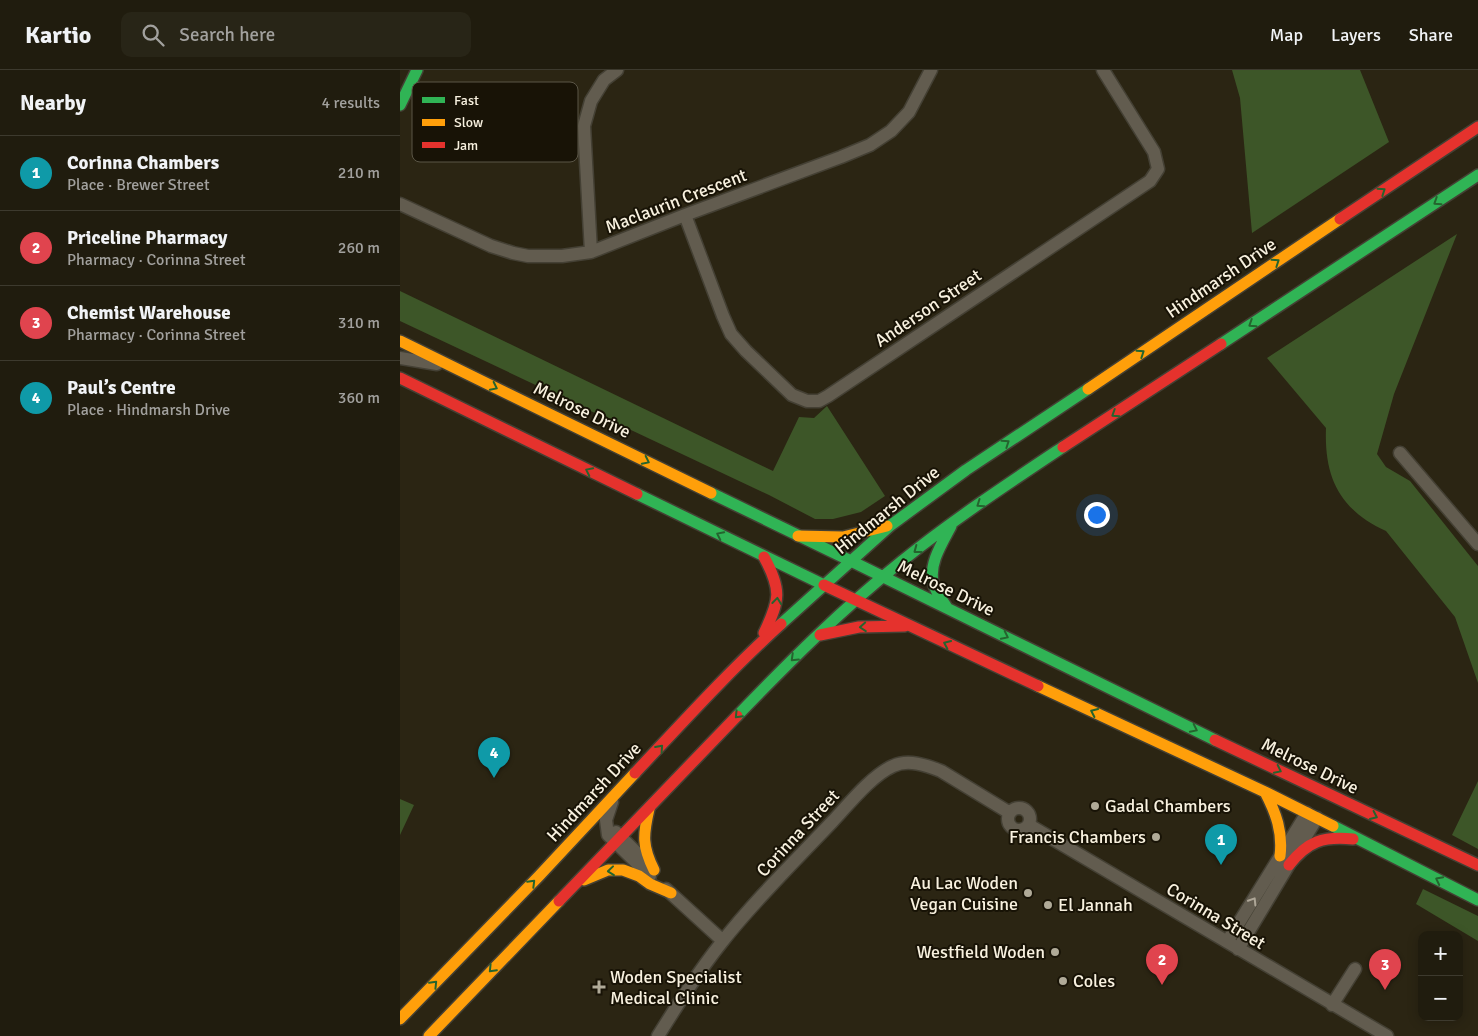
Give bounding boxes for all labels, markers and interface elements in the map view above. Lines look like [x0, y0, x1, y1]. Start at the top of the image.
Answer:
search box [121, 12, 471, 57]
text: Kartio [25, 20, 91, 50]
icon: search [139, 21, 167, 49]
text: Search here [179, 23, 275, 47]
text: Map [1270, 24, 1303, 46]
text: Layers [1331, 24, 1381, 46]
text: Share [1409, 24, 1453, 46]
legend [412, 82, 578, 162]
text: Nearby [20, 90, 86, 116]
text: Fast [454, 92, 479, 109]
text: 4 results [321, 93, 380, 113]
text: Slow [454, 114, 483, 131]
text: Jam [454, 137, 478, 154]
text: Corinna Chambers [67, 151, 219, 175]
text: 1 [32, 163, 40, 183]
text: 210 m [338, 163, 380, 183]
street label: Maclaurin Crescent [602, 164, 750, 238]
text: Place · Brewer Street [67, 175, 210, 195]
one-way arrow [1377, 188, 1386, 197]
one-way arrow [1434, 195, 1443, 205]
text: Priceline Pharmacy [67, 226, 227, 250]
street label: Hindmarsh Drive [1162, 233, 1280, 323]
text: 2 [32, 238, 40, 258]
text: 260 m [338, 238, 380, 258]
text: Pharmacy · Corinna Street [67, 250, 246, 270]
one-way arrow [1270, 259, 1280, 268]
street label: Anderson Street [870, 264, 986, 352]
text: Chemist Warehouse [67, 301, 231, 325]
text: 3 [32, 313, 40, 333]
text: 310 m [338, 313, 380, 333]
one-way arrow [1248, 318, 1258, 327]
text: Pharmacy · Corinna Street [67, 325, 246, 345]
one-way arrow [1135, 350, 1145, 359]
text: Paul’s Centre [67, 376, 176, 400]
street label: Melrose Drive [530, 377, 634, 443]
one-way arrow [489, 381, 498, 391]
text: 4 [32, 388, 40, 408]
text: 360 m [338, 388, 380, 408]
text: Place · Hindmarsh Drive [67, 400, 230, 420]
one-way arrow [1111, 408, 1120, 417]
one-way arrow [1000, 440, 1010, 449]
one-way arrow [641, 455, 650, 465]
street label: Hindmarsh Drive [830, 461, 944, 559]
one-way arrow [585, 467, 594, 477]
one-way arrow [976, 498, 985, 507]
your location [1084, 502, 1110, 528]
one-way arrow [716, 531, 725, 542]
one-way arrow [914, 544, 923, 552]
street label: Melrose Drive [894, 555, 998, 621]
one-way arrow [771, 597, 782, 605]
one-way arrow [859, 622, 867, 633]
one-way arrow [1000, 630, 1009, 640]
one-way arrow [943, 639, 952, 650]
one-way arrow [791, 652, 800, 661]
one-way arrow [735, 709, 744, 718]
one-way arrow [1091, 709, 1100, 719]
one-way arrow [1189, 723, 1198, 733]
street label: Melrose Drive [1258, 733, 1362, 799]
pin: 4 [478, 737, 510, 778]
street label: Hindmarsh Drive [542, 738, 646, 846]
one-way arrow [654, 745, 663, 754]
one-way arrow [1273, 763, 1282, 774]
street label: Corinna Street [752, 785, 844, 881]
place label: Gadal Chambers [1105, 795, 1231, 817]
marker: Gadal Chambers [1089, 800, 1101, 812]
one-way arrow [1369, 809, 1378, 820]
pin: 1 [1205, 824, 1237, 865]
place label: Francis Chambers [1009, 826, 1146, 848]
marker: Francis Chambers [1150, 831, 1162, 843]
one-way arrow [606, 865, 614, 876]
place label: Au Lac Woden Vegan Cuisine [910, 872, 1018, 915]
one-way arrow [1436, 876, 1445, 886]
street label: Corinna Street [1163, 878, 1269, 954]
one-way arrow [526, 880, 535, 889]
marker: Au Lac Woden Vegan Cuisine [1022, 887, 1034, 899]
place label: El Jannah [1058, 894, 1133, 916]
one-way arrow [1246, 897, 1256, 906]
marker: El Jannah [1042, 899, 1054, 911]
map controls [1418, 931, 1463, 1021]
button: + [1418, 931, 1463, 976]
place label: Westfield Woden [916, 941, 1045, 963]
pin: 2 [1146, 944, 1178, 985]
marker: Westfield Woden [1049, 946, 1061, 958]
pin: 3 [1369, 949, 1401, 990]
one-way arrow [489, 964, 498, 973]
place label: Woden Specialist Medical Clinic [610, 966, 742, 1009]
place label: Coles [1073, 970, 1115, 992]
marker: Coles [1057, 975, 1069, 987]
button: − [1418, 976, 1463, 1021]
marker: Woden Specialist Medical Clinic [592, 980, 606, 994]
one-way arrow [428, 981, 437, 990]

